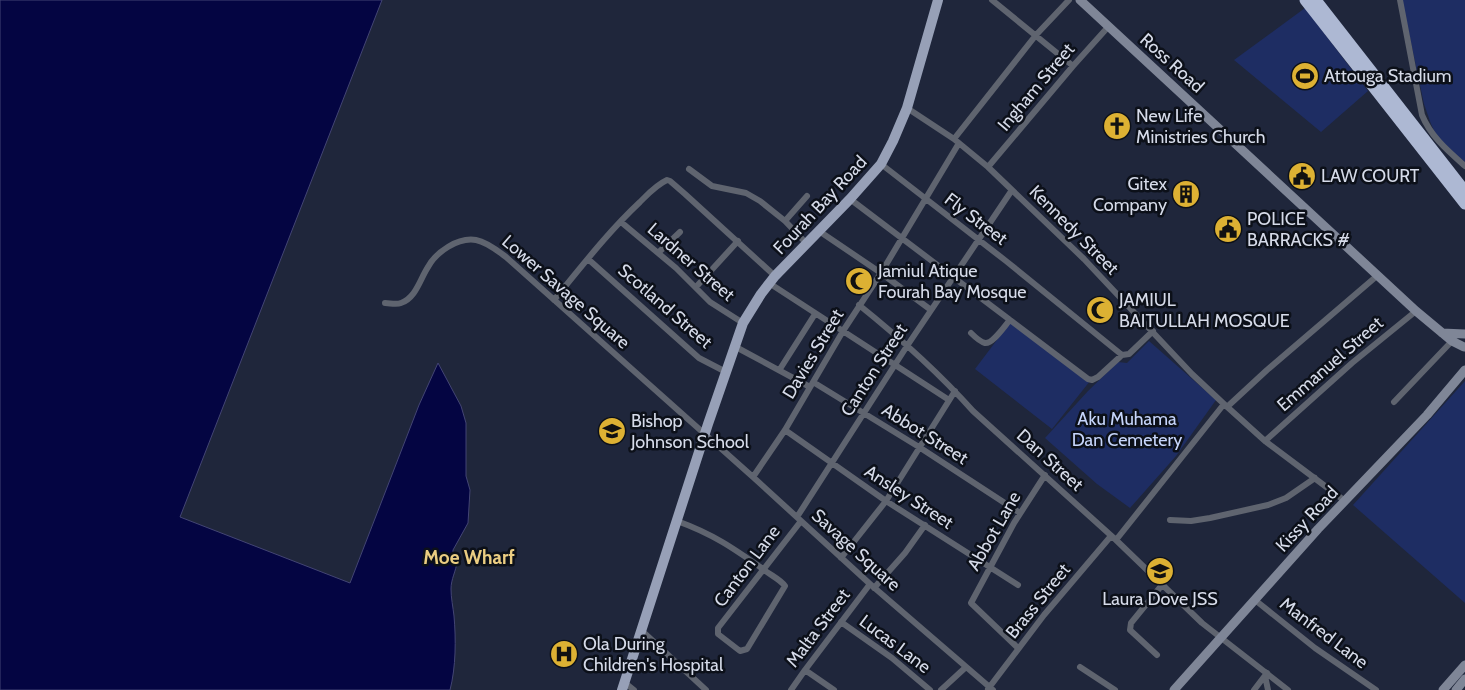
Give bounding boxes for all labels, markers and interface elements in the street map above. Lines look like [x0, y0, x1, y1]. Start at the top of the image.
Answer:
street label: Ross Road [1136, 29, 1208, 97]
street label: Ingham Street [993, 39, 1079, 135]
sports icon: Attouga Stadium [1290, 61, 1320, 91]
place label: Attouga Stadium [1324, 65, 1452, 87]
place label: New Life Ministries Church [1136, 105, 1266, 148]
church icon: New Life Ministries Church [1102, 111, 1132, 141]
street label: Fourah Bay Road [769, 151, 871, 259]
public building icon: LAW COURT [1287, 161, 1317, 191]
place label: LAW COURT [1321, 165, 1420, 187]
place label: Gitex Company [1093, 173, 1167, 216]
building icon: Gitex Company [1171, 179, 1201, 209]
street label: Kennedy Street [1025, 181, 1123, 279]
street label: Fly Street [940, 188, 1012, 250]
place label: POLICE BARRACKS # [1247, 208, 1350, 251]
public building icon: POLICE BARRACKS # [1213, 214, 1243, 244]
street label: Lardner Street [643, 218, 739, 306]
street label: Lower Savage Square [498, 230, 634, 354]
street label: Scotland Street [613, 259, 717, 353]
place label: Jamiul Atique Fourah Bay Mosque [877, 260, 1027, 303]
mosque icon: Jamiul Atique Fourah Bay Mosque [844, 266, 874, 296]
place label: JAMIUL BAITULLAH MOSQUE [1118, 289, 1290, 332]
mosque icon: JAMIUL BAITULLAH MOSQUE [1085, 295, 1115, 325]
street label: Davies Street [778, 305, 848, 403]
street label: Emmanuel Street [1272, 312, 1388, 416]
street label: Canton Street [836, 320, 912, 420]
street label: Abbot Street [878, 399, 972, 469]
park label: Aku Muhama Dan Cemetery [1072, 408, 1182, 451]
place label: Bishop Johnson School [630, 410, 750, 453]
school or university icon: Bishop Johnson School [597, 416, 627, 446]
street label: Dan Street [1012, 424, 1088, 496]
street label: Ansley Street [861, 460, 957, 534]
street label: Kissy Road [1271, 482, 1343, 556]
street label: Abbot Lane [962, 487, 1026, 575]
street label: Savage Square [807, 504, 905, 596]
street label: Canton Lane [709, 521, 785, 611]
district label: Moe Wharf [423, 546, 515, 569]
school or university icon: Laura Dove JSS [1145, 556, 1175, 586]
street label: Brass Street [1001, 559, 1075, 643]
street label: Malta Street [781, 585, 855, 671]
place label: Laura Dove JSS [1102, 588, 1218, 610]
street label: Manfred Lane [1276, 593, 1372, 673]
street label: Lucas Lane [855, 610, 935, 678]
place label: Ola During Children's Hospital [583, 633, 724, 676]
hospital icon: Ola During Children's Hospital [549, 639, 579, 669]

